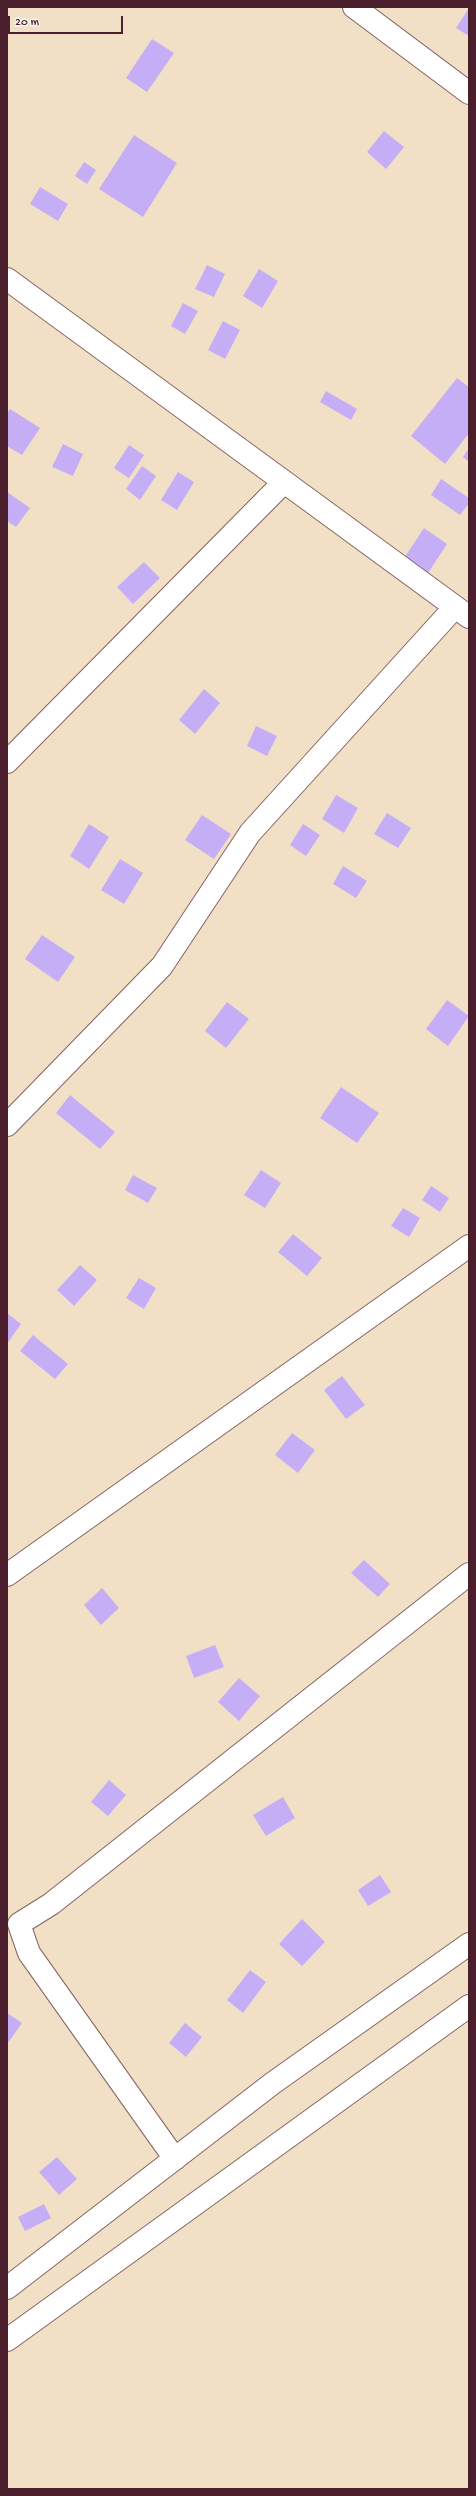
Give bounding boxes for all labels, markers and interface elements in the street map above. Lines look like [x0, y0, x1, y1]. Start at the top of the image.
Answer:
scale bar [10, 8, 125, 34]
text: 20 m [15, 16, 39, 30]

